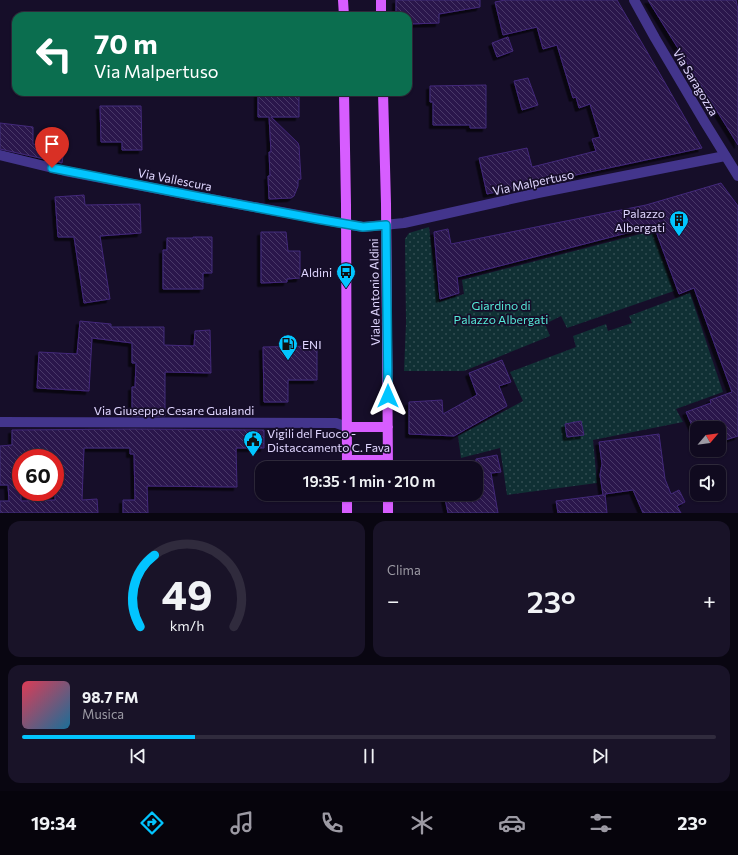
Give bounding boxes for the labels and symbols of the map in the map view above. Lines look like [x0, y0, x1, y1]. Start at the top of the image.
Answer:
street label: Via Saragozza [670, 46, 722, 118]
pin [35, 127, 69, 168]
street label: Via Vallescura [137, 165, 213, 193]
street label: Via Malpertuso [491, 167, 575, 197]
place label: Palazzo Albergati [615, 206, 665, 234]
building icon: Palazzo Albergati [668, 209, 690, 237]
street label: Viale Antonio Aldini [366, 238, 382, 346]
bus stop icon: Aldini [335, 261, 357, 289]
place label: Aldini [301, 265, 332, 279]
park label: Giardino di Palazzo Albergati [454, 298, 548, 326]
fuel station icon: ENI [277, 333, 299, 361]
place label: ENI [302, 337, 322, 351]
position arrow [367, 375, 409, 417]
street label: Via Giuseppe Cesare Gualandi [94, 403, 254, 417]
north arrow [690, 421, 726, 457]
place label: Vigili del Fuoco - Distaccamento C. Fava [267, 426, 390, 454]
public building icon: Vigili del Fuoco - Distaccamento C. Fava [242, 429, 264, 457]
speed limit sign: 60 [12, 449, 64, 501]

